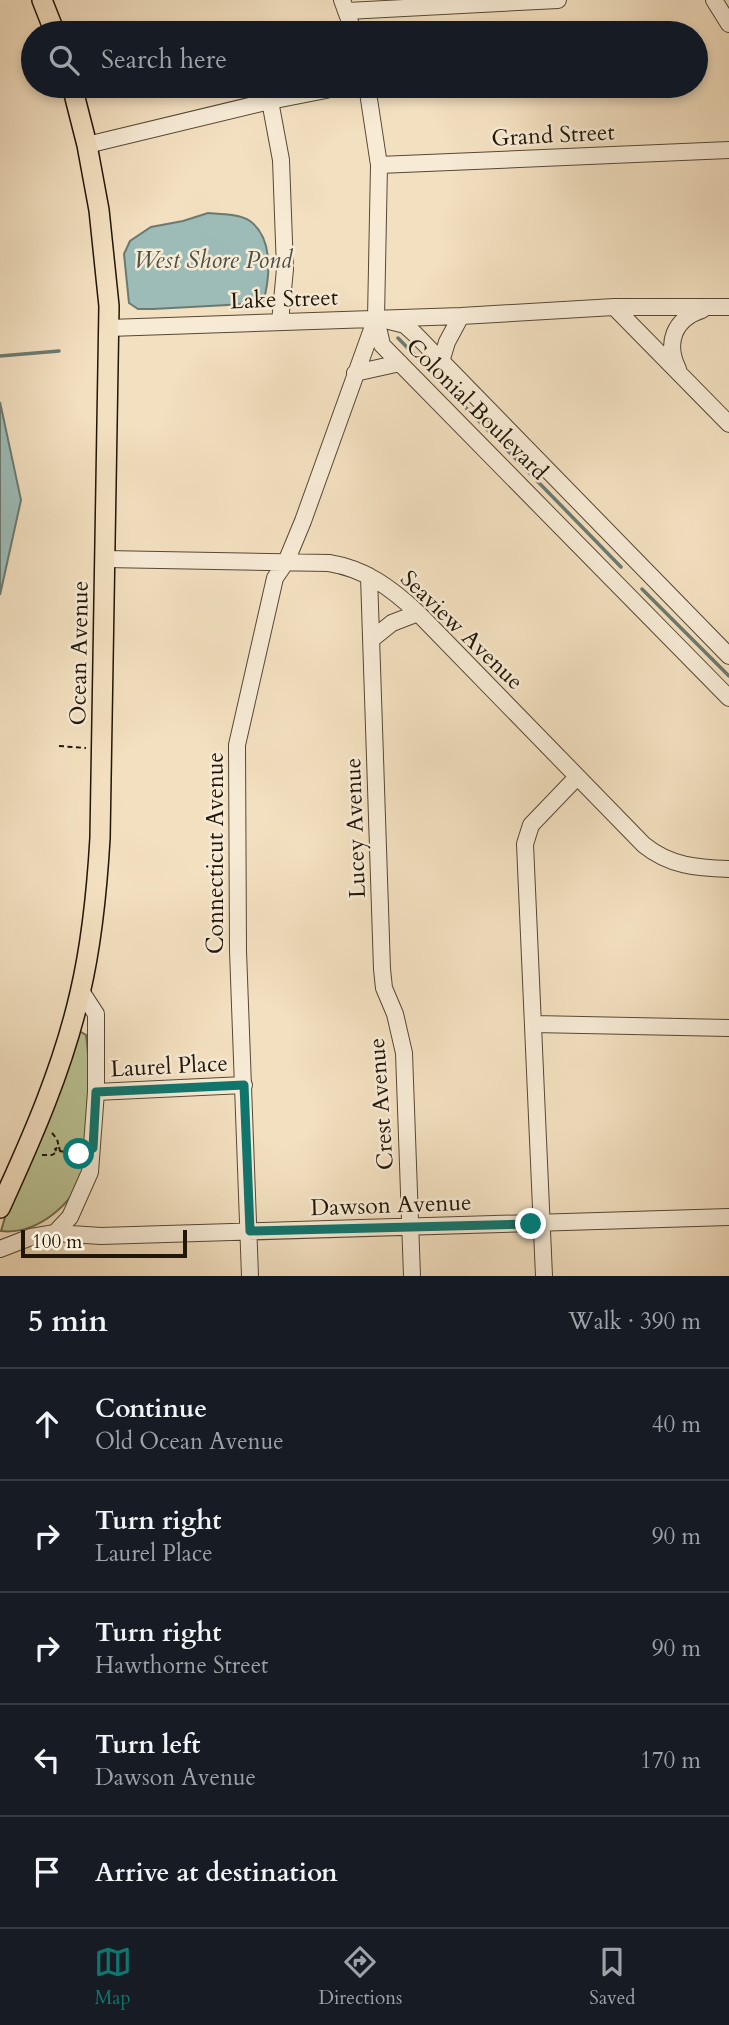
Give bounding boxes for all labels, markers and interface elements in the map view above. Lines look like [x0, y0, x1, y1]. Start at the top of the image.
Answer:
search box [21, 21, 708, 98]
icon: search [45, 41, 83, 79]
text: Search here [101, 42, 227, 77]
street label: Grand Street [491, 116, 615, 154]
water label: West Shore Pond [134, 244, 294, 277]
street label: Lake Street [229, 282, 339, 316]
street label: Colonial Boulevard [399, 331, 555, 487]
street label: Seaview Avenue [394, 563, 530, 697]
street label: Ocean Avenue [62, 580, 96, 726]
street label: Connecticut Avenue [200, 752, 231, 954]
street label: Lucey Avenue [337, 757, 373, 899]
street label: Crest Avenue [361, 1037, 401, 1171]
street label: Laurel Place [109, 1047, 229, 1085]
route start [63, 1138, 94, 1169]
street label: Dawson Avenue [310, 1187, 472, 1223]
route end [515, 1208, 546, 1239]
scale bar [21, 1227, 187, 1259]
text: 100 m [32, 1229, 82, 1255]
text: 5 min [28, 1301, 108, 1342]
text: Walk · 390 m [568, 1306, 701, 1337]
text: Continue [95, 1391, 207, 1426]
icon: ahead [28, 1405, 66, 1443]
text: 40 m [652, 1409, 701, 1440]
text: Old Ocean Avenue [95, 1426, 284, 1457]
text: Turn right [95, 1503, 222, 1538]
icon: right [28, 1517, 66, 1555]
text: 90 m [652, 1521, 701, 1552]
text: Laurel Place [95, 1538, 213, 1569]
text: Turn right [95, 1615, 222, 1650]
icon: right [28, 1629, 66, 1667]
text: 90 m [652, 1633, 701, 1664]
text: Hawthorne Street [95, 1650, 268, 1681]
text: Turn left [95, 1727, 200, 1762]
icon: left [28, 1741, 66, 1779]
text: 170 m [640, 1745, 701, 1776]
text: Dawson Avenue [95, 1762, 256, 1793]
icon: arrive [28, 1853, 66, 1891]
text: Arrive at destination [95, 1855, 338, 1890]
tab: Map [94, 1943, 132, 2011]
tab: Directions [319, 1943, 402, 2011]
tab: Saved [589, 1943, 635, 2011]

